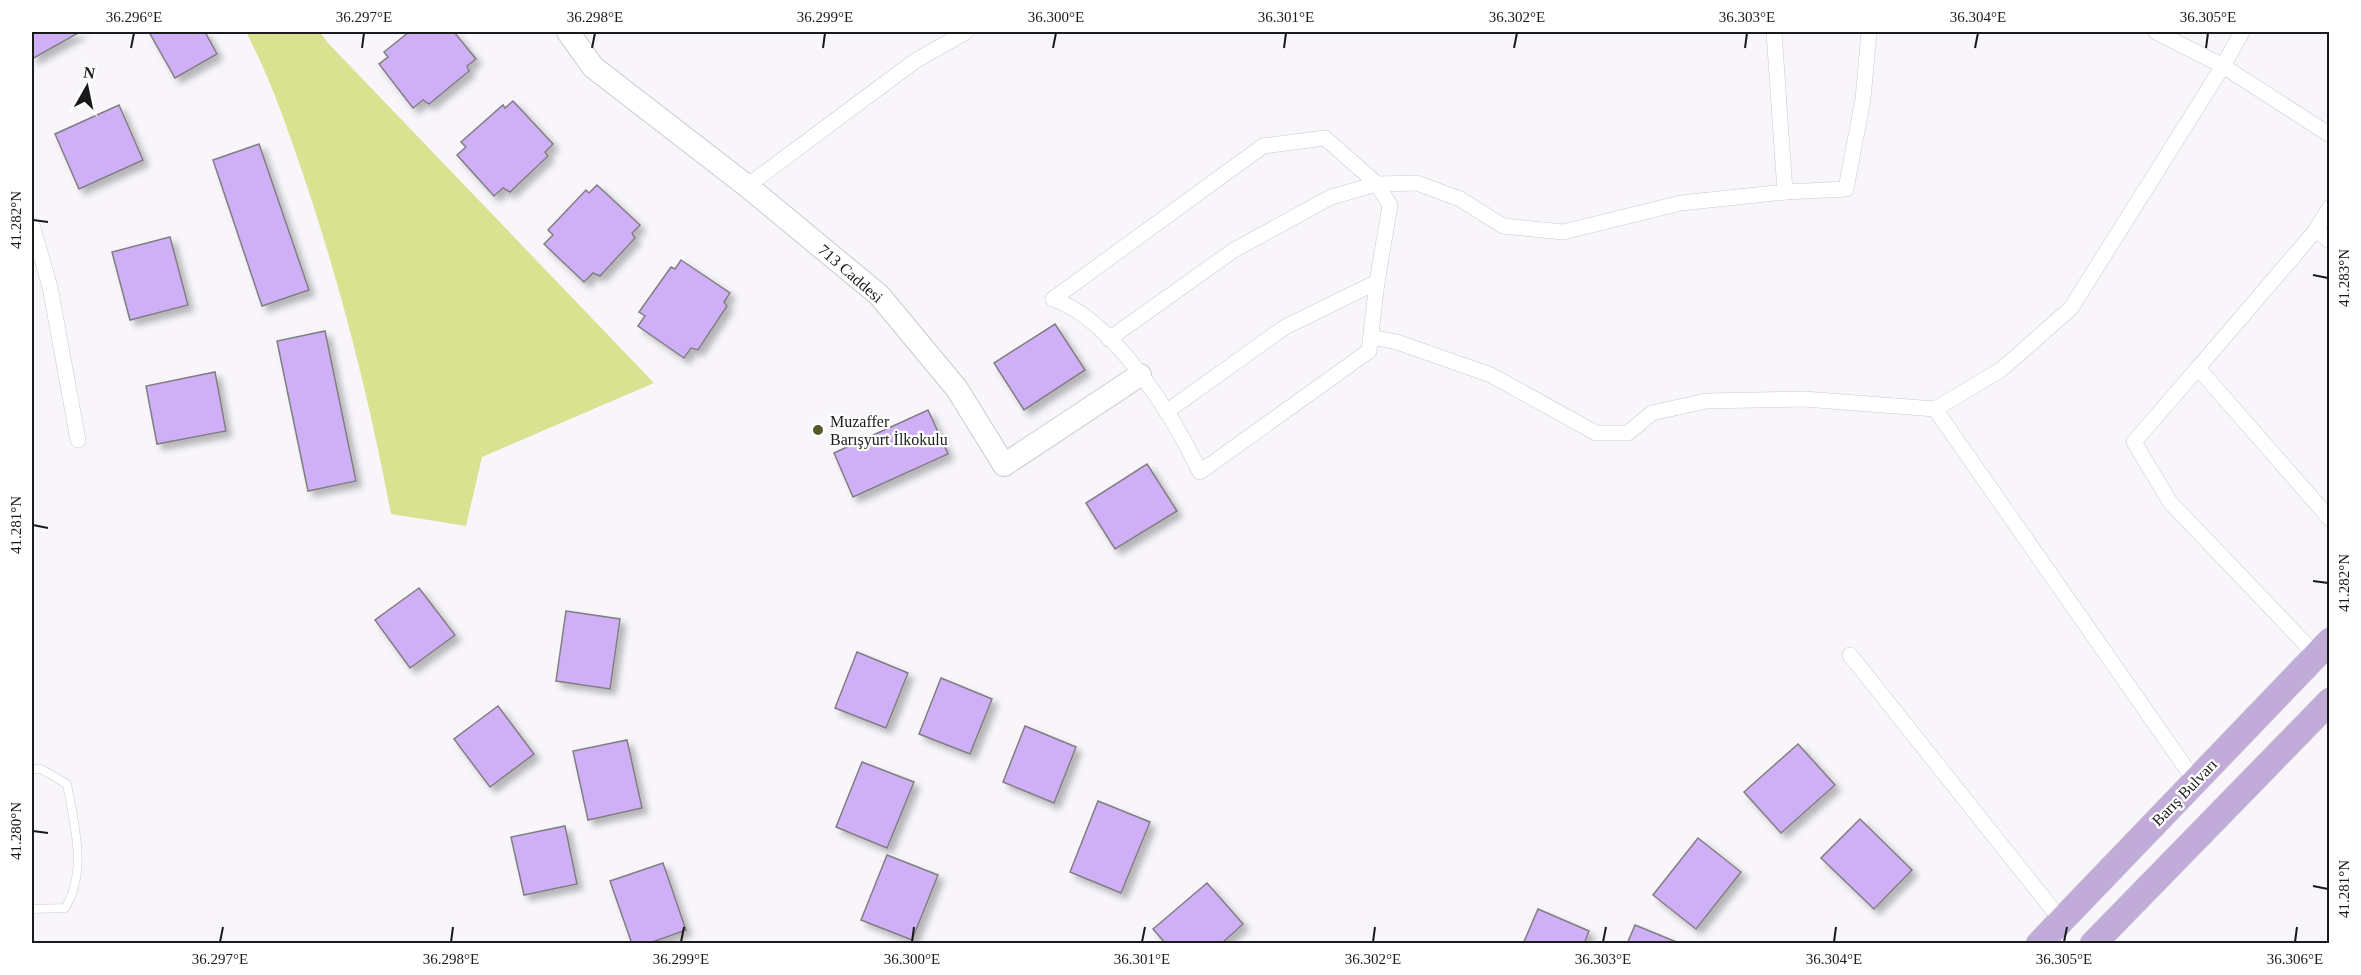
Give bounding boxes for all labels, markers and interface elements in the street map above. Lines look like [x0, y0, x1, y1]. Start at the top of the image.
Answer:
text: 36.296°E [106, 9, 162, 25]
text: 36.297°E [336, 9, 392, 25]
text: 36.298°E [567, 9, 623, 25]
text: 36.299°E [797, 9, 853, 25]
text: 36.300°E [1028, 9, 1084, 25]
text: 36.301°E [1258, 9, 1314, 25]
text: 36.302°E [1489, 9, 1545, 25]
text: 36.303°E [1719, 9, 1775, 25]
text: 36.304°E [1950, 9, 2006, 25]
text: 36.305°E [2180, 9, 2236, 25]
north arrow [57, 57, 117, 117]
text: N [82, 63, 97, 82]
text: 41.282°N [8, 191, 24, 249]
street label: 713 Caddesi [815, 241, 887, 306]
text: 41.283°N [2336, 249, 2352, 307]
place label: Muzaffer Barışyurt İlkokulu [830, 413, 948, 449]
marker: Muzaffer Barışyurt İlkokulu [811, 423, 825, 437]
text: 41.281°N [8, 496, 24, 554]
text: 41.282°N [2336, 554, 2352, 612]
street label: Barış Bulvarı [2148, 755, 2221, 830]
text: 41.280°N [8, 802, 24, 860]
text: 41.281°N [2336, 860, 2352, 918]
text: 36.297°E [192, 951, 248, 967]
text: 36.298°E [423, 951, 479, 967]
text: 36.299°E [653, 951, 709, 967]
text: 36.300°E [884, 951, 940, 967]
text: 36.301°E [1114, 951, 1170, 967]
text: 36.302°E [1345, 951, 1401, 967]
text: 36.303°E [1575, 951, 1631, 967]
text: 36.304°E [1806, 951, 1862, 967]
text: 36.305°E [2036, 951, 2092, 967]
text: 36.306°E [2267, 951, 2323, 967]

